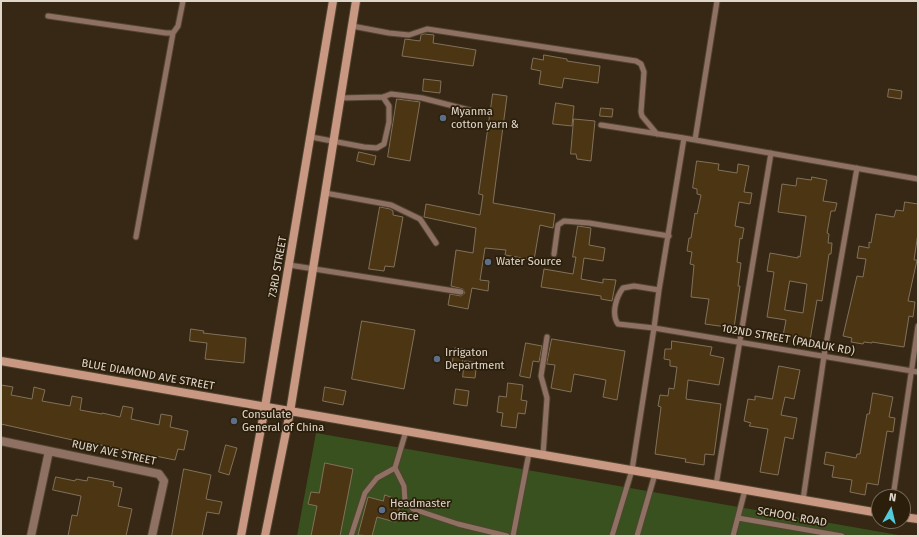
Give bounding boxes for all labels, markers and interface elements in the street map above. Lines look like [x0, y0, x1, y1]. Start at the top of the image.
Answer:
place label: Myanma cotton yarn & [451, 105, 519, 131]
marker: Myanma cotton yarn & [438, 113, 448, 123]
street label: 73RD STREET [266, 235, 290, 299]
place label: Water Source [496, 255, 561, 269]
marker: Water Source [483, 257, 493, 267]
street label: 102ND STREET (PADAUK RD) [720, 322, 856, 358]
place label: Irrigaton Department [445, 346, 505, 372]
marker: Irrigaton Department [432, 354, 442, 364]
street label: BLUE DIAMOND AVE STREET [80, 357, 216, 393]
place label: Consulate General of China [242, 408, 324, 434]
marker: Consulate General of China [229, 416, 239, 426]
street label: RUBY AVE STREET [71, 438, 157, 468]
north arrow [871, 489, 911, 529]
text: N [888, 491, 897, 505]
place label: Headmaster Office [390, 497, 450, 523]
street label: SCHOOL ROAD [756, 504, 828, 530]
marker: Headmaster Office [377, 505, 387, 515]

